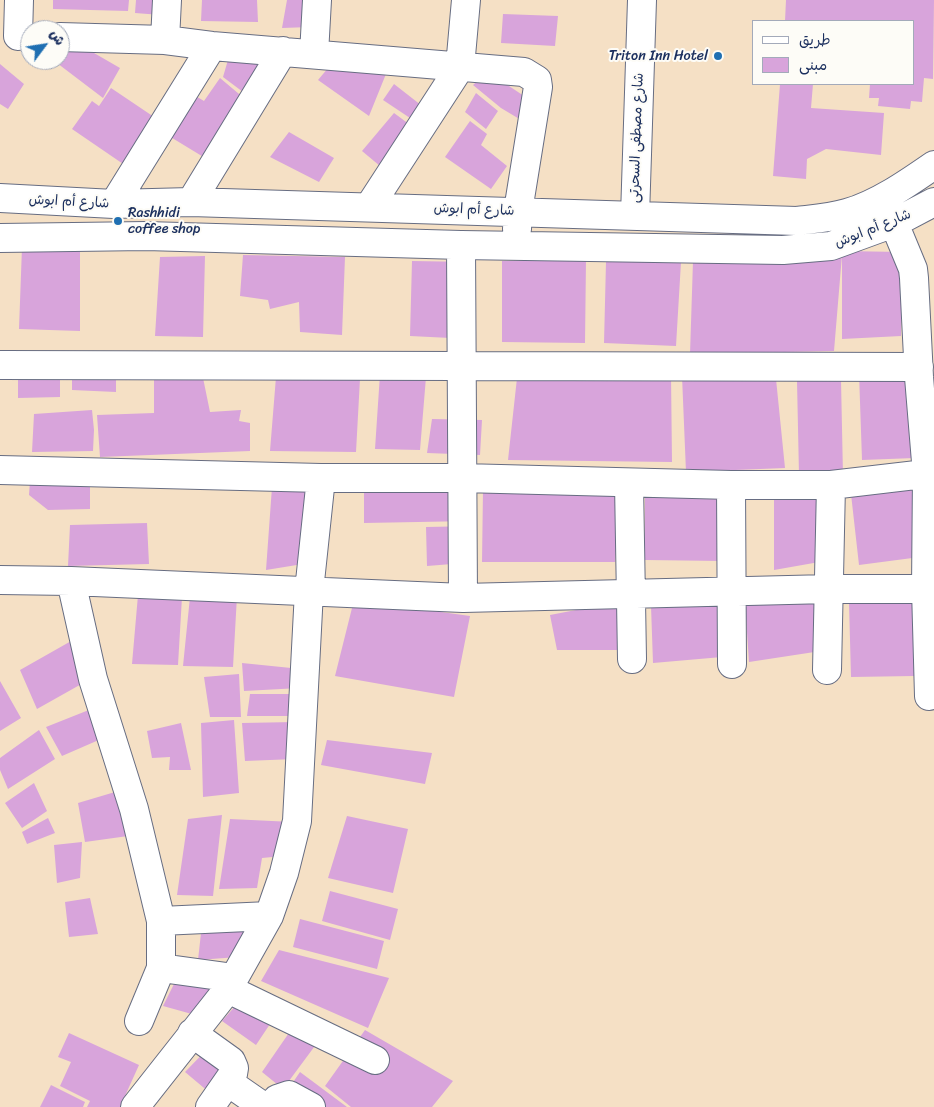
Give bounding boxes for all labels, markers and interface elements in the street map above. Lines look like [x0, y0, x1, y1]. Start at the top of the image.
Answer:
north arrow [20, 20, 70, 70]
legend [752, 20, 914, 85]
text: ش [43, 24, 72, 51]
text: طريق [799, 27, 831, 53]
place label: Triton Inn Hotel [609, 48, 708, 64]
marker: Triton Inn Hotel [712, 50, 724, 62]
text: مبنى [799, 52, 827, 78]
street label: شارع مصطفى السحرتى [626, 73, 648, 203]
street label: شارع أم ابوش [28, 191, 110, 213]
street label: شارع أم ابوش [433, 200, 515, 220]
place label: Rashhidi coffee shop [128, 205, 200, 238]
street label: شارع أم ابوش [832, 206, 914, 252]
marker: Rashhidi coffee shop [112, 215, 124, 227]

